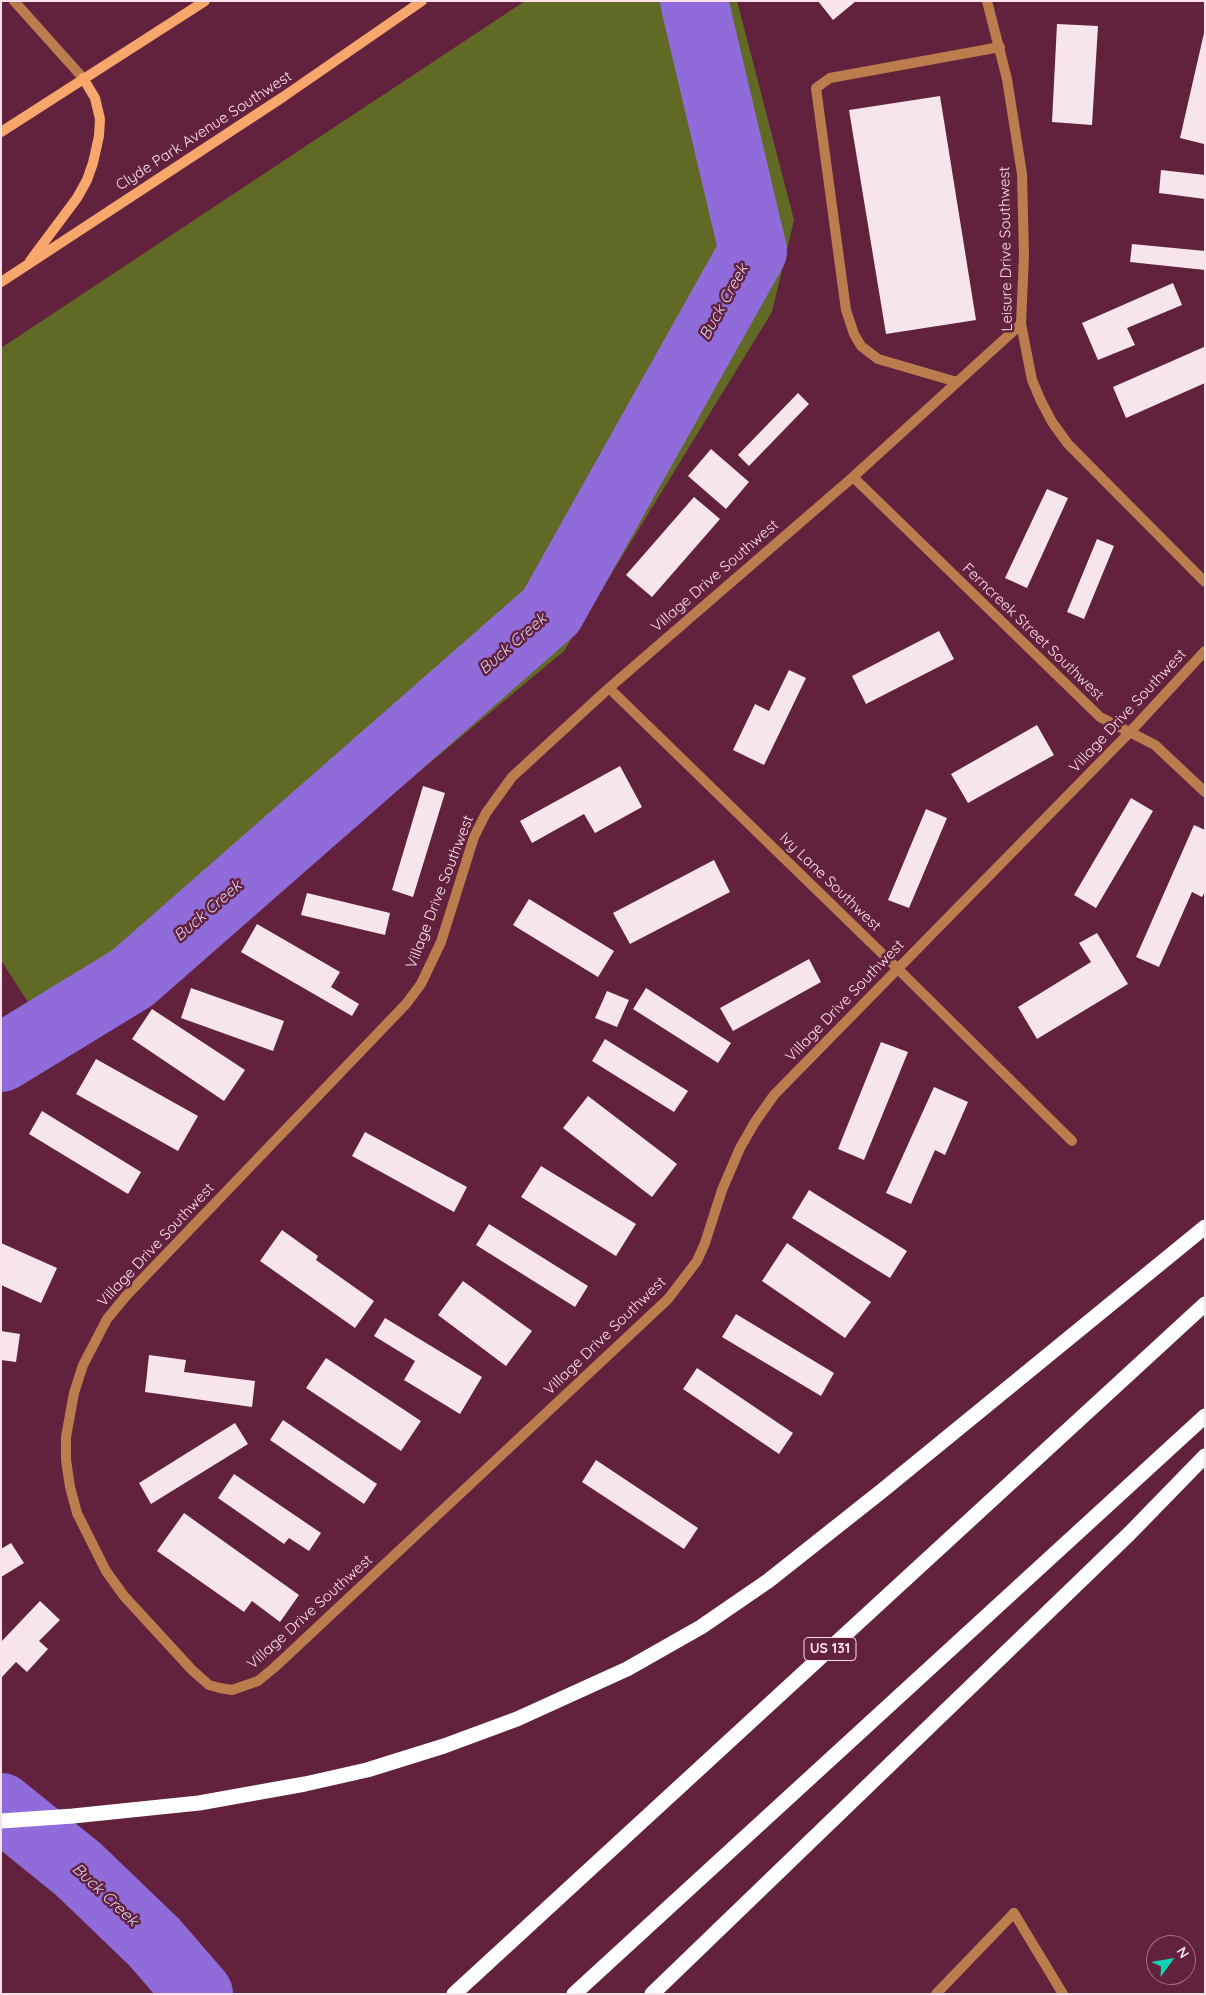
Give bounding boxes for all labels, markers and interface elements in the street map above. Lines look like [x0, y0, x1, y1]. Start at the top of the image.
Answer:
street label: Clyde Park Avenue Southwest [113, 67, 295, 195]
street label: Leisure Drive Southwest [996, 166, 1016, 332]
water label: Buck Creek [695, 261, 753, 343]
street label: Village Drive Southwest [648, 516, 782, 636]
street label: Ferncreek Street Southwest [958, 560, 1108, 704]
water label: Buck Creek [475, 609, 551, 679]
street label: Village Drive Southwest [1066, 645, 1190, 777]
street label: Village Drive Southwest [402, 813, 478, 971]
street label: Ivy Lane Southwest [776, 829, 884, 935]
water label: Buck Creek [170, 876, 246, 946]
street label: Village Drive Southwest [782, 936, 908, 1066]
street label: Village Drive Southwest [94, 1179, 218, 1311]
street label: Village Drive Southwest [540, 1273, 670, 1399]
street label: Village Drive Southwest [244, 1551, 376, 1673]
road number: US 131 [804, 1638, 856, 1660]
water label: Buck Creek [68, 1859, 142, 1931]
north arrow [1146, 1935, 1196, 1985]
text: N [1173, 1943, 1193, 1962]

